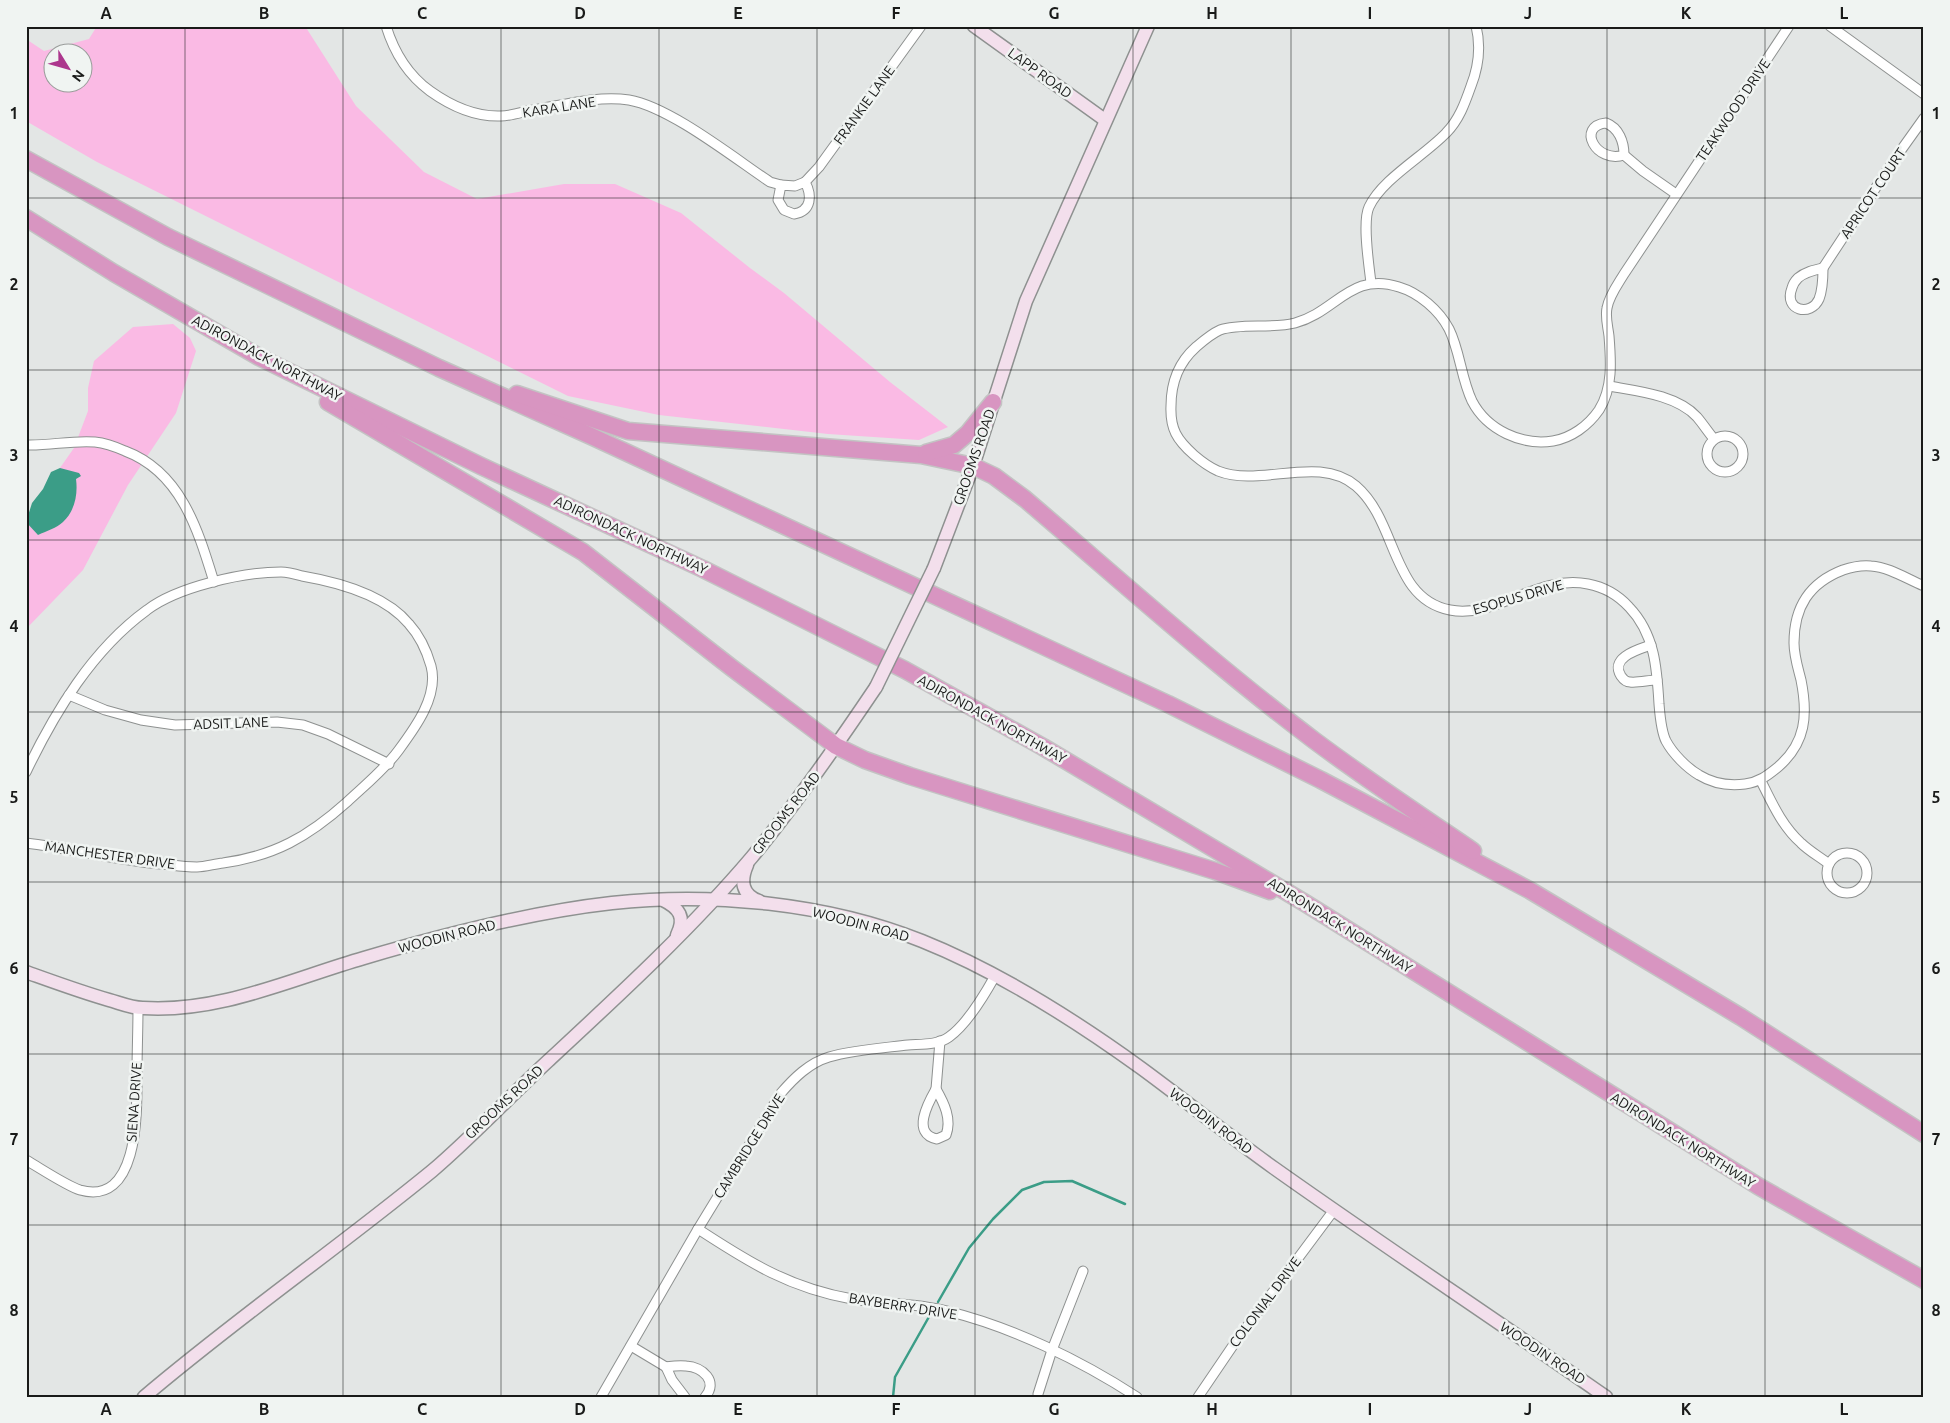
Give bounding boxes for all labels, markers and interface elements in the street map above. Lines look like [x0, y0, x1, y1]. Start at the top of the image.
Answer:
text: A [100, 4, 112, 22]
text: B [259, 4, 269, 22]
text: C [417, 4, 427, 22]
text: D [574, 4, 586, 22]
text: E [733, 4, 743, 22]
text: F [892, 4, 901, 22]
text: G [1048, 4, 1060, 22]
text: H [1206, 4, 1218, 22]
text: I [1368, 4, 1372, 22]
text: J [1524, 4, 1532, 22]
text: K [1681, 4, 1692, 22]
text: L [1840, 4, 1849, 22]
north arrow [42, 42, 92, 92]
street label: LAPP ROAD [1005, 44, 1075, 102]
street label: TEAKWOOD DRIVE [1693, 56, 1773, 164]
street label: FRANKIE LANE [830, 62, 898, 147]
text: N [69, 67, 88, 85]
street label: KARA LANE [521, 93, 597, 121]
text: 1 [9, 104, 19, 122]
text: 1 [1931, 104, 1941, 122]
street label: APRICOT COURT [1837, 145, 1909, 241]
text: 2 [9, 275, 19, 293]
text: 2 [1931, 275, 1941, 293]
street label: ADIRONDACK NORTHWAY [189, 312, 345, 404]
street label: GROOMS ROAD [950, 407, 998, 507]
text: 3 [9, 446, 19, 464]
text: 3 [1931, 446, 1941, 464]
street label: ADIRONDACK NORTHWAY [552, 492, 710, 578]
street label: ESOPUS DRIVE [1471, 576, 1565, 618]
text: 4 [9, 617, 19, 635]
text: 4 [1931, 617, 1941, 635]
street label: ADIRONDACK NORTHWAY [915, 671, 1069, 767]
street label: ADSIT LANE [193, 714, 269, 732]
street label: GROOMS ROAD [749, 768, 823, 858]
text: 5 [9, 788, 19, 806]
text: 5 [1931, 788, 1941, 806]
street label: MANCHESTER DRIVE [44, 838, 176, 872]
street label: ADIRONDACK NORTHWAY [1265, 874, 1415, 976]
street label: WOODIN ROAD [811, 903, 911, 945]
street label: WOODIN ROAD [397, 916, 497, 956]
text: 6 [9, 959, 19, 977]
text: 6 [1931, 959, 1941, 977]
street label: SIENA DRIVE [123, 1061, 145, 1142]
street label: GROOMS ROAD [462, 1062, 546, 1142]
street label: WOODIN ROAD [1166, 1085, 1256, 1157]
street label: ADIRONDACK NORTHWAY [1608, 1089, 1758, 1191]
street label: CAMBRIDGE DRIVE [710, 1091, 788, 1201]
text: 7 [9, 1130, 19, 1148]
text: 7 [1931, 1130, 1941, 1148]
street label: COLONIAL DRIVE [1226, 1254, 1304, 1350]
street label: BAYBERRY DRIVE [848, 1290, 958, 1322]
text: 8 [9, 1301, 19, 1319]
text: 8 [1931, 1301, 1941, 1319]
street label: WOODIN ROAD [1497, 1318, 1589, 1388]
text: A [100, 1400, 112, 1418]
text: B [259, 1400, 269, 1418]
text: C [417, 1400, 427, 1418]
text: D [574, 1400, 586, 1418]
text: E [733, 1400, 743, 1418]
text: F [892, 1400, 901, 1418]
text: G [1048, 1400, 1060, 1418]
text: H [1206, 1400, 1218, 1418]
text: I [1368, 1400, 1372, 1418]
text: J [1524, 1400, 1532, 1418]
text: K [1681, 1400, 1692, 1418]
text: L [1840, 1400, 1849, 1418]

